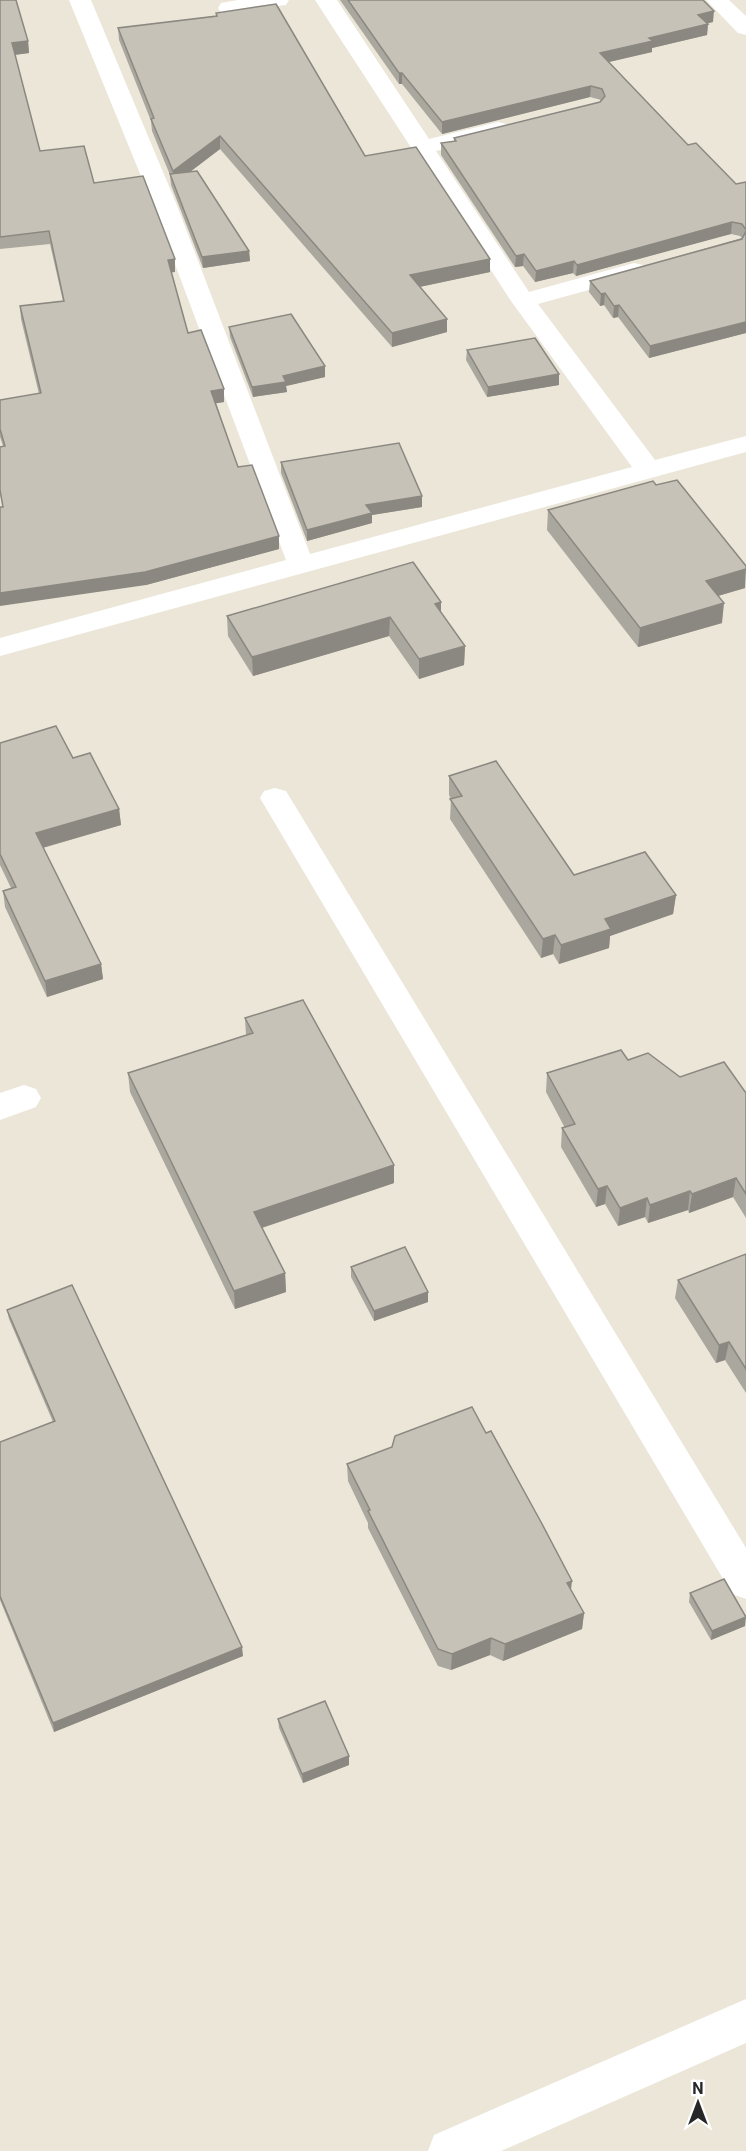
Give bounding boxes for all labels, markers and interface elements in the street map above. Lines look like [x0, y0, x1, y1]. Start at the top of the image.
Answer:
north arrow [668, 2073, 728, 2133]
text: N [692, 2079, 704, 2098]

